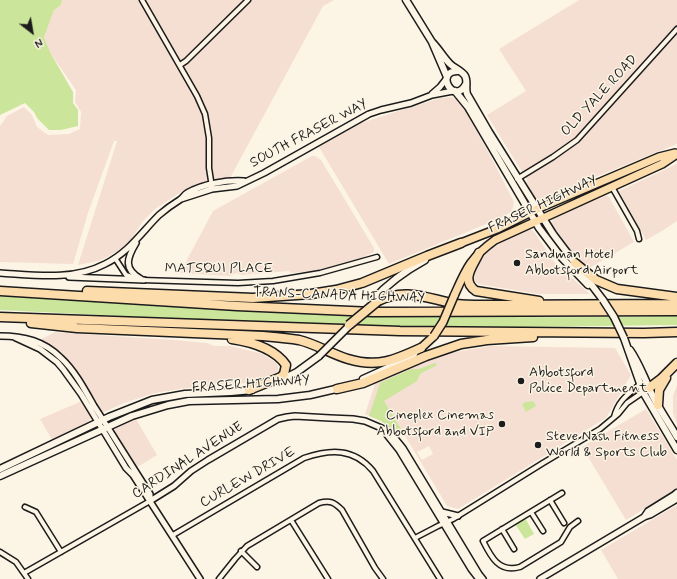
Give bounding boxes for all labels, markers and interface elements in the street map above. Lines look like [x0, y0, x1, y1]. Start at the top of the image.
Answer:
north arrow [12, 12, 52, 52]
text: N [31, 34, 45, 50]
street label: OLD YALE ROAD [558, 52, 642, 140]
street label: SOUTH FRASER WAY [248, 96, 370, 172]
street label: FRASER HIGHWAY [486, 172, 600, 238]
place label: Sandman Hotel Abbotsford Airport [525, 247, 638, 280]
marker: Sandman Hotel Abbotsford Airport [512, 258, 522, 268]
street label: MATSQUI PLACE [165, 261, 273, 277]
street label: TRANS-CANADA HIGHWAY [253, 285, 425, 307]
place label: Abbotsford Police Department [529, 365, 647, 398]
street label: FRASER HIGHWAY [192, 373, 310, 397]
marker: Abbotsford Police Department [516, 376, 526, 386]
place label: Cineplex Cinemas Abbotsford and VIP [376, 408, 494, 440]
street label: CARDINAL AVENUE [129, 419, 247, 503]
marker: Cineplex Cinemas Abbotsford and VIP [497, 419, 507, 429]
place label: Steve Nash Fitness World & Sports Club [546, 429, 667, 462]
marker: Steve Nash Fitness World & Sports Club [533, 440, 543, 450]
street label: CURLEW DRIVE [197, 444, 299, 512]

